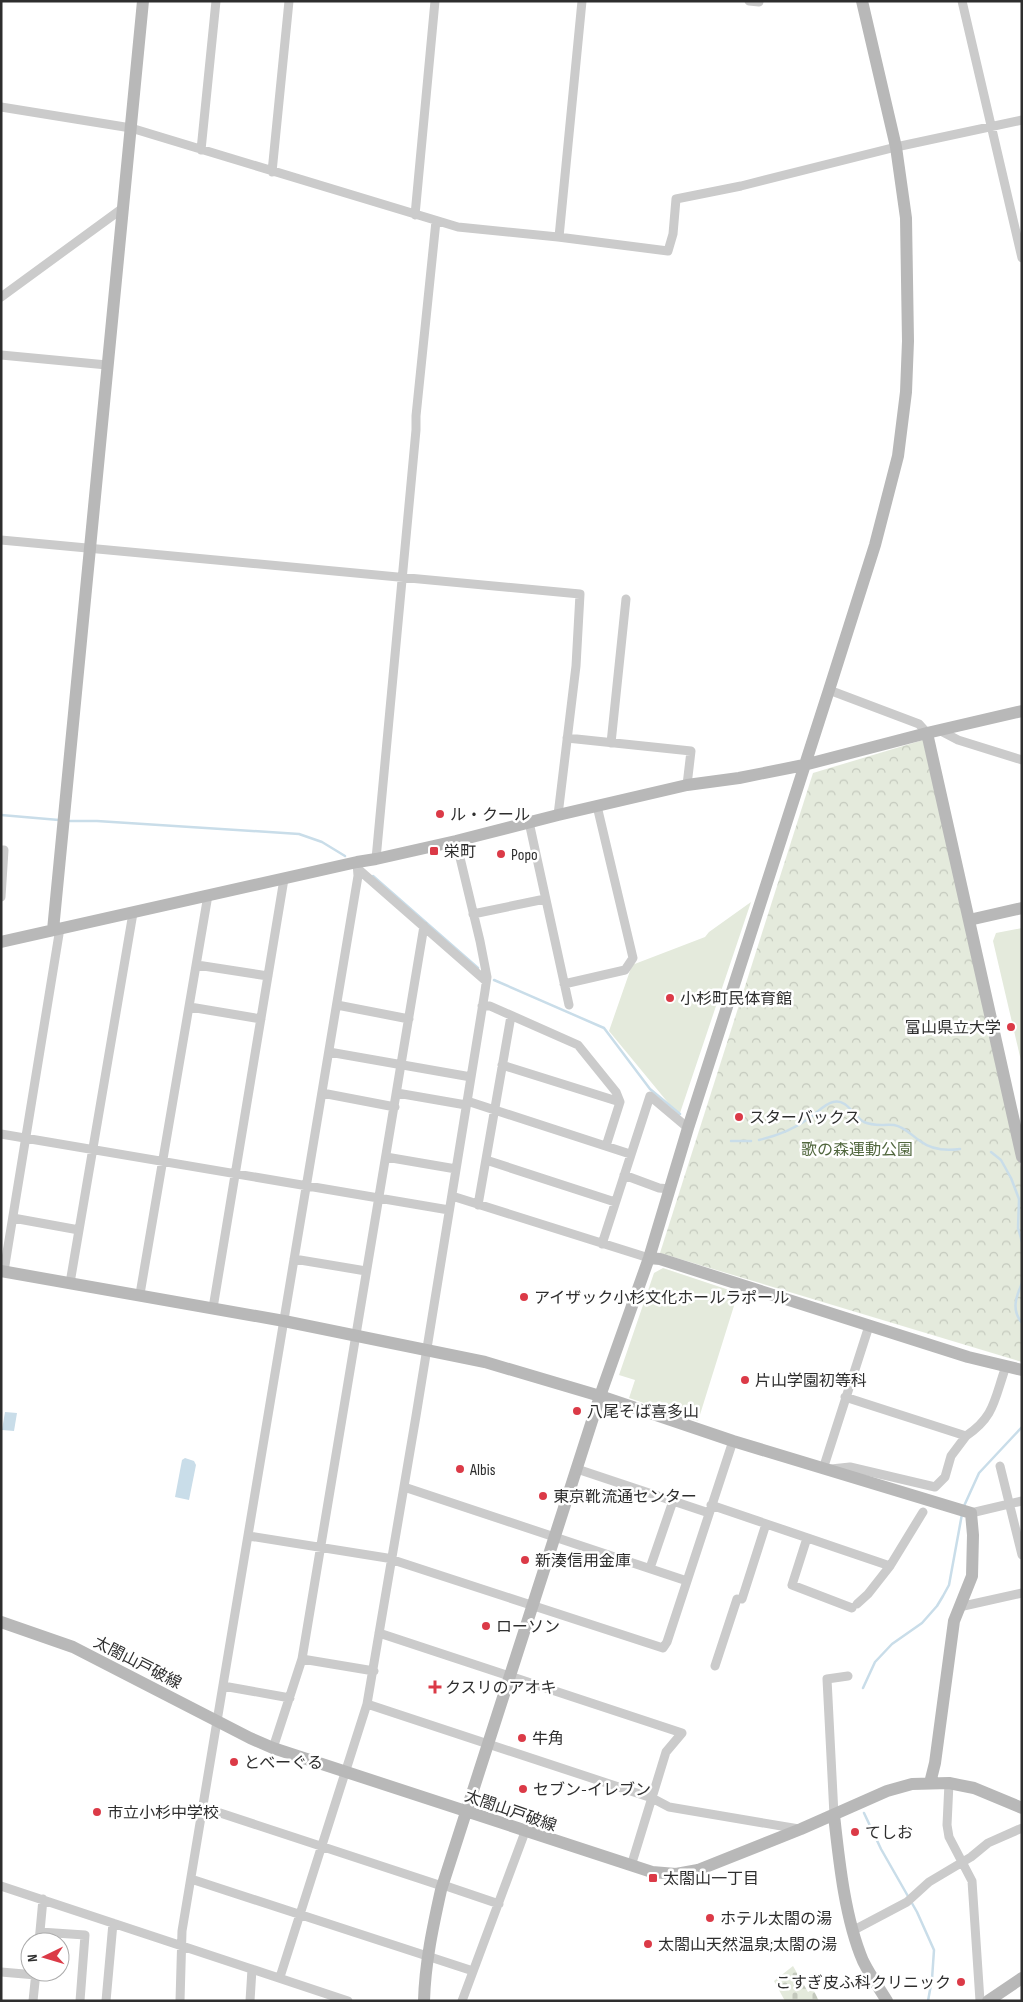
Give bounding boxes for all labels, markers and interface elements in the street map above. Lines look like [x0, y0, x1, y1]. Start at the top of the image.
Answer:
place label: ル・クール [450, 806, 530, 825]
marker: ル・クール [434, 808, 446, 820]
place label: 栄町 [444, 843, 476, 862]
marker: 栄町 [428, 845, 440, 857]
place label: Popo [511, 846, 538, 865]
marker: Popo [495, 848, 507, 860]
place label: 小杉町民体育館 [680, 990, 792, 1009]
marker: 小杉町民体育館 [664, 992, 676, 1004]
place label: 富山県立大学 [905, 1019, 1001, 1038]
marker: 富山県立大学 [1005, 1021, 1017, 1033]
place label: スターバックス [749, 1109, 860, 1128]
marker: スターバックス [733, 1111, 745, 1123]
park label: 歌の森運動公園 [801, 1141, 913, 1160]
place label: アイザック小杉文化ホールラポール [534, 1289, 789, 1308]
marker: アイザック小杉文化ホールラポール [518, 1291, 530, 1303]
place label: 片山学園初等科 [755, 1372, 867, 1391]
marker: 片山学園初等科 [739, 1374, 751, 1386]
place label: 八尾そば喜多山 [587, 1403, 699, 1422]
marker: 八尾そば喜多山 [571, 1405, 583, 1417]
place label: Albis [469, 1461, 496, 1480]
marker: Albis [454, 1463, 466, 1475]
place label: 東京靴流通センター [553, 1488, 697, 1507]
marker: 東京靴流通センター [537, 1490, 549, 1502]
place label: 新湊信用金庫 [535, 1552, 631, 1571]
marker: 新湊信用金庫 [519, 1554, 531, 1566]
place label: ローソン [496, 1618, 560, 1637]
marker: ローソン [480, 1620, 492, 1632]
street label: 太閤山戸破線 [90, 1633, 184, 1694]
place label: クスリのアオキ [445, 1679, 557, 1698]
marker: クスリのアオキ [429, 1681, 441, 1693]
place label: 牛角 [532, 1730, 564, 1749]
marker: 牛角 [516, 1732, 528, 1744]
place label: とべーぐる [244, 1754, 323, 1773]
marker: とべーぐる [228, 1756, 240, 1768]
place label: セブン-イレブン [533, 1781, 651, 1800]
marker: セブン-イレブン [517, 1783, 529, 1795]
street label: 太閤山戸破線 [462, 1787, 559, 1836]
place label: 市立小杉中学校 [107, 1804, 219, 1823]
marker: 市立小杉中学校 [91, 1806, 103, 1818]
place label: てしお [865, 1824, 913, 1843]
marker: てしお [849, 1826, 861, 1838]
place label: 太閤山一丁目 [663, 1870, 759, 1889]
marker: 太閤山一丁目 [647, 1872, 659, 1884]
place label: ホテル太閤の湯 [720, 1910, 832, 1929]
marker: ホテル太閤の湯 [704, 1912, 716, 1924]
north arrow [20, 1932, 70, 1982]
place label: 太閤山天然温泉;太閤の湯 [658, 1936, 837, 1955]
marker: 太閤山天然温泉;太閤の湯 [642, 1938, 654, 1950]
text: N [24, 1954, 41, 1963]
place label: こすぎ皮ふ科クリニック [775, 1974, 951, 1993]
marker: こすぎ皮ふ科クリニック [955, 1976, 967, 1988]

